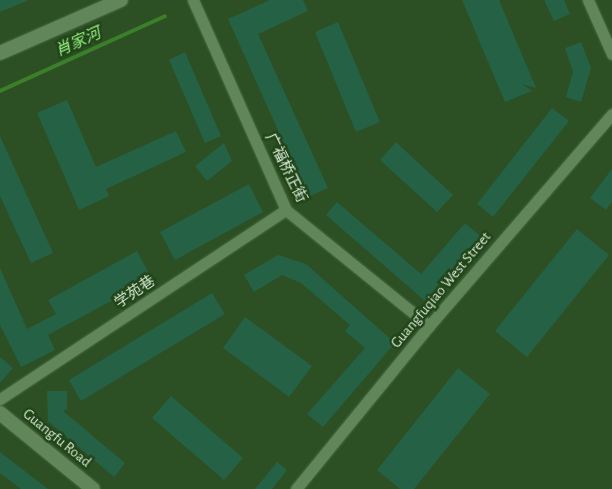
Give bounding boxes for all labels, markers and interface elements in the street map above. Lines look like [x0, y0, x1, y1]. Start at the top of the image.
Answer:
water label: 肖家河 [52, 23, 104, 61]
street label: 广福桥正街 [261, 130, 311, 206]
street label: Guangfuqiao West Street [387, 228, 495, 352]
street label: 学苑巷 [111, 272, 159, 312]
street label: Guangfu Road [19, 405, 95, 471]

